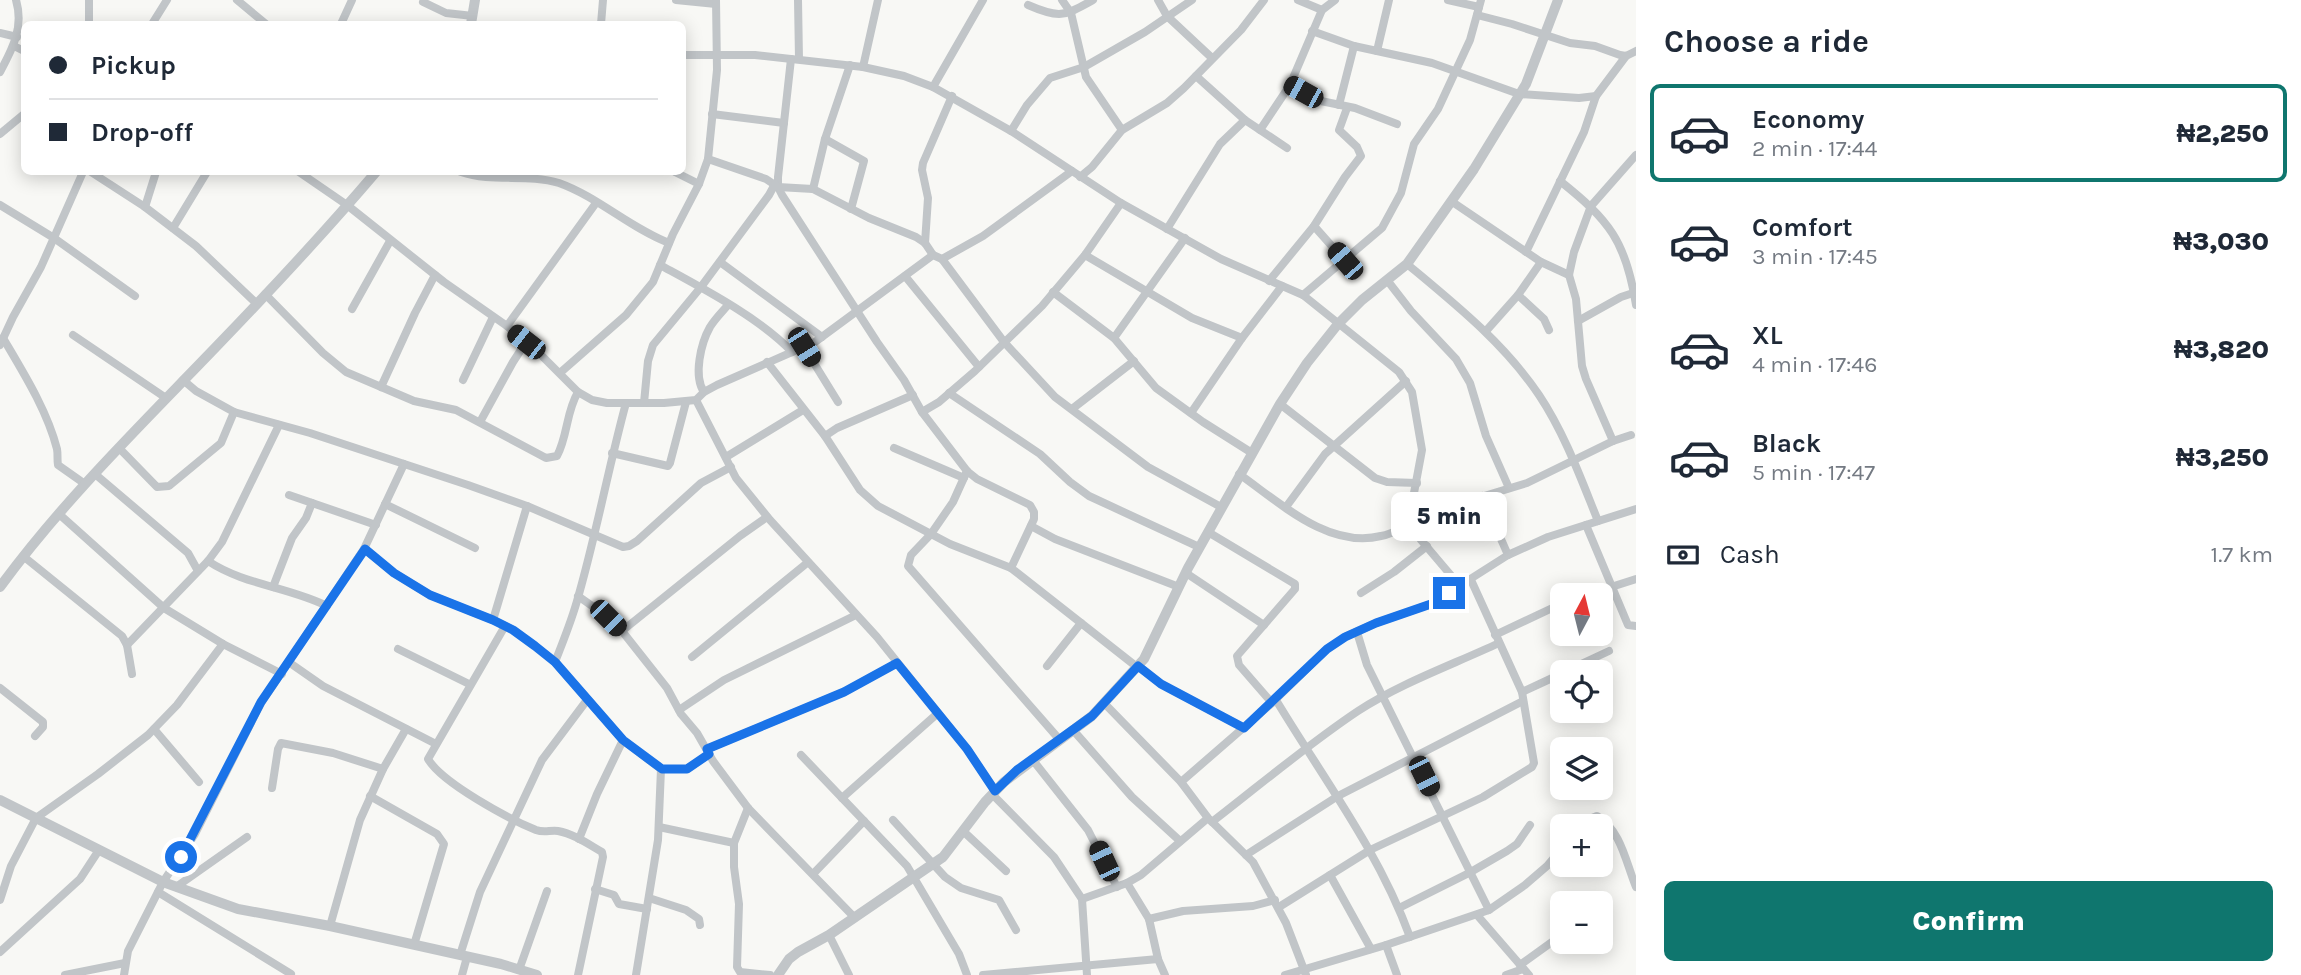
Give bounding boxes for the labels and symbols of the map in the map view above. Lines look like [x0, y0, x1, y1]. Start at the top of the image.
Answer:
car [1280, 73, 1327, 111]
car [1324, 238, 1367, 284]
car [503, 321, 550, 363]
car [784, 324, 825, 370]
callout: 5 min [1391, 491, 1507, 540]
route end [1433, 577, 1465, 609]
north arrow [1550, 583, 1614, 646]
car [586, 596, 631, 640]
car [1406, 753, 1443, 799]
car [1086, 838, 1123, 884]
route start [165, 841, 197, 873]

